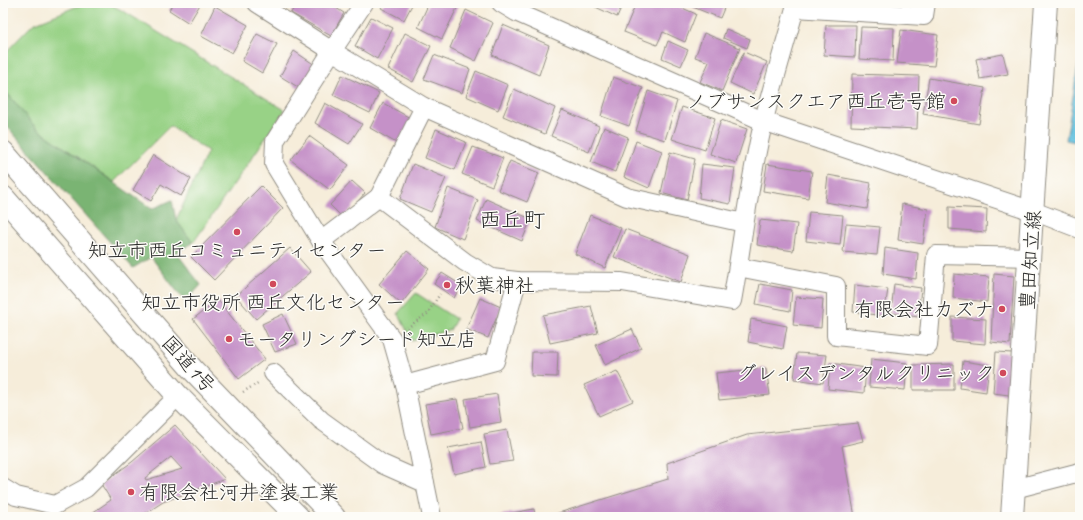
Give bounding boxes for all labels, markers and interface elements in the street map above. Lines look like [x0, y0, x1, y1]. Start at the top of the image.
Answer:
place label: ノブサンスクエア西丘壱号館 [686, 89, 946, 114]
marker: ノブサンスクエア西丘壱号館 [949, 96, 959, 106]
district label: 西丘町 [479, 206, 545, 234]
street label: 豊田知立線 [1015, 209, 1046, 311]
marker: 知立市西丘コミュニティセンター [232, 227, 242, 237]
place label: 知立市西丘コミュニティセンター [87, 238, 387, 263]
place label: 秋葉神社 [455, 273, 535, 298]
marker: 知立市役所 西丘文化センター [268, 279, 278, 289]
marker: 秋葉神社 [442, 280, 452, 290]
place label: 知立市役所 西丘文化センター [141, 290, 405, 315]
place label: 有限会社カズナ [854, 297, 994, 322]
marker: 有限会社カズナ [997, 304, 1007, 314]
place label: モータリングシード知立店 [237, 327, 477, 352]
street label: 国道1号 [156, 330, 221, 398]
marker: モータリングシード知立店 [224, 334, 234, 344]
place label: グレイスデンタルクリニック [737, 361, 995, 386]
marker: グレイスデンタルクリニック [998, 368, 1008, 378]
place label: 有限会社河井塗装工業 [139, 480, 339, 505]
marker: 有限会社河井塗装工業 [126, 487, 136, 497]

